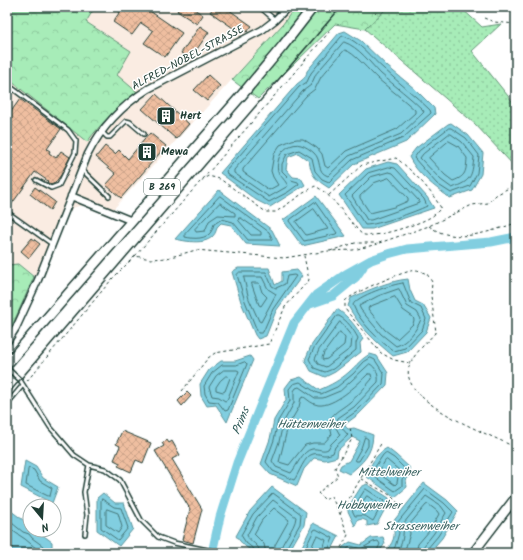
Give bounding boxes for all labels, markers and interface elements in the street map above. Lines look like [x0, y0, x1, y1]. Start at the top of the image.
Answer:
street label: ALFRED-NOBEL-STRASSE [129, 20, 248, 95]
building icon: Hert [155, 105, 177, 127]
place label: Hert [180, 107, 203, 125]
building icon: Mewa [136, 141, 158, 163]
place label: Mewa [161, 143, 188, 161]
road number: B 269 [144, 179, 180, 195]
water label: Prims [227, 403, 256, 438]
water label: Hüttenweiher [277, 415, 348, 434]
water label: Mittelweiher [358, 463, 423, 482]
water label: Hobbyweiher [337, 496, 404, 515]
north arrow [22, 498, 62, 538]
text: N [39, 517, 51, 536]
water label: Strassenweiher [384, 517, 461, 536]

